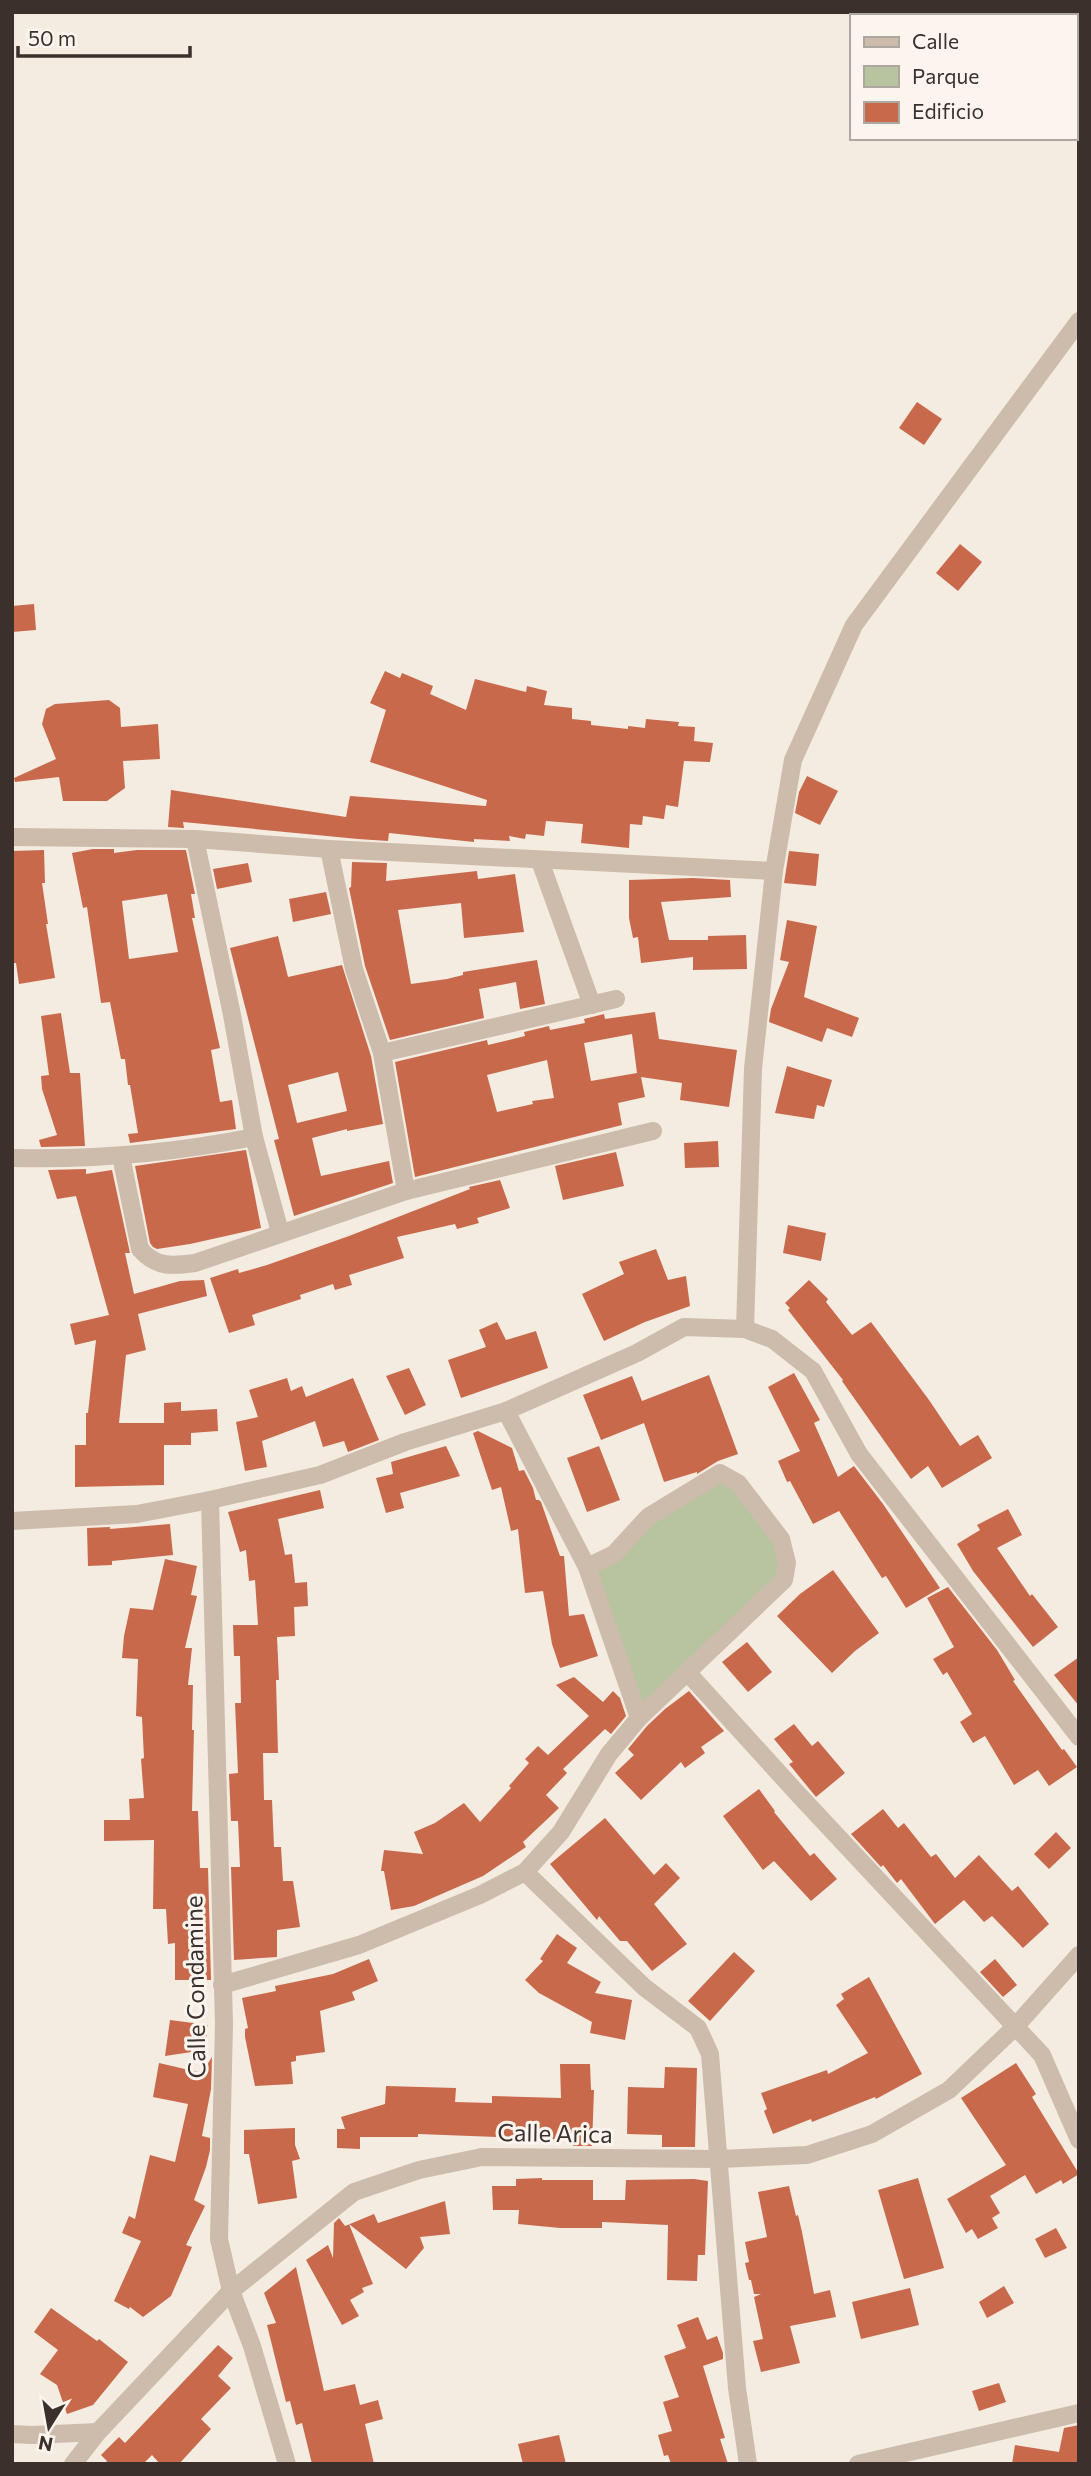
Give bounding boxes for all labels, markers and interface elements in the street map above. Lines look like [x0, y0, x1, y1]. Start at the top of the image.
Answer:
scale bar [18, 14, 189, 58]
legend [850, 14, 1077, 140]
text: 50 m [28, 25, 76, 50]
text: Calle [912, 28, 959, 53]
text: Parque [912, 63, 979, 88]
text: Edificio [912, 98, 984, 123]
street label: Calle Condamine [178, 1895, 211, 2079]
street label: Calle Arica [497, 2117, 613, 2148]
north arrow [14, 2392, 84, 2462]
text: N [36, 2432, 55, 2457]

